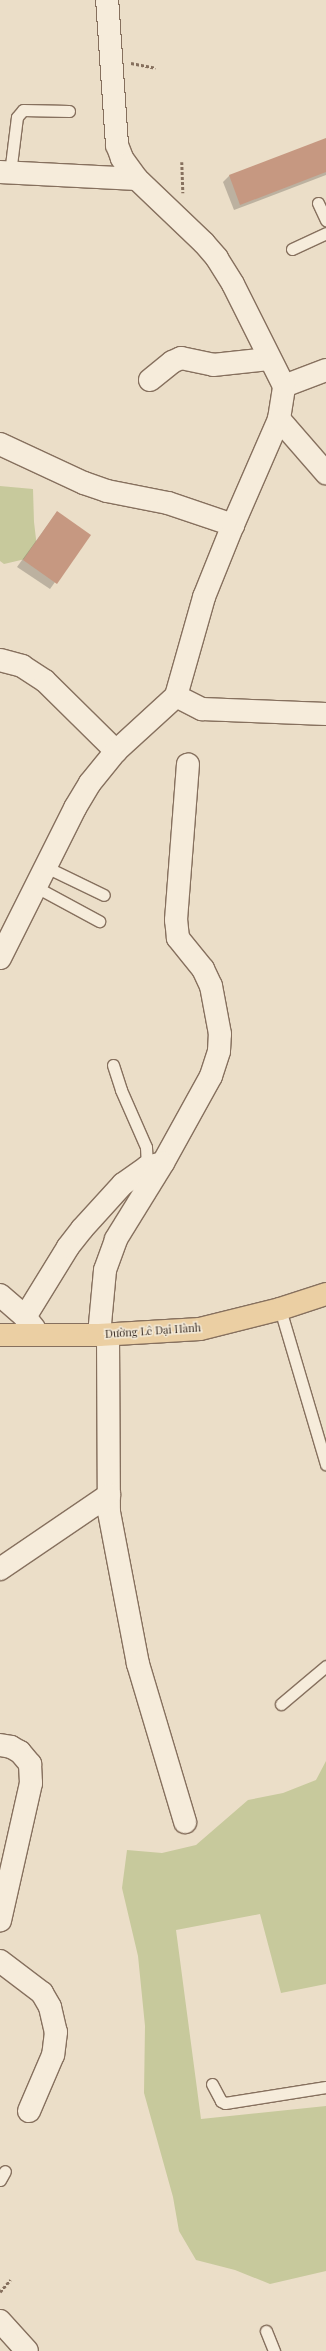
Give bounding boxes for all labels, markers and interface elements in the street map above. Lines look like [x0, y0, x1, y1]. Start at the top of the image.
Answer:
street label: Đường Lê Đại Hành [105, 1321, 201, 1341]

